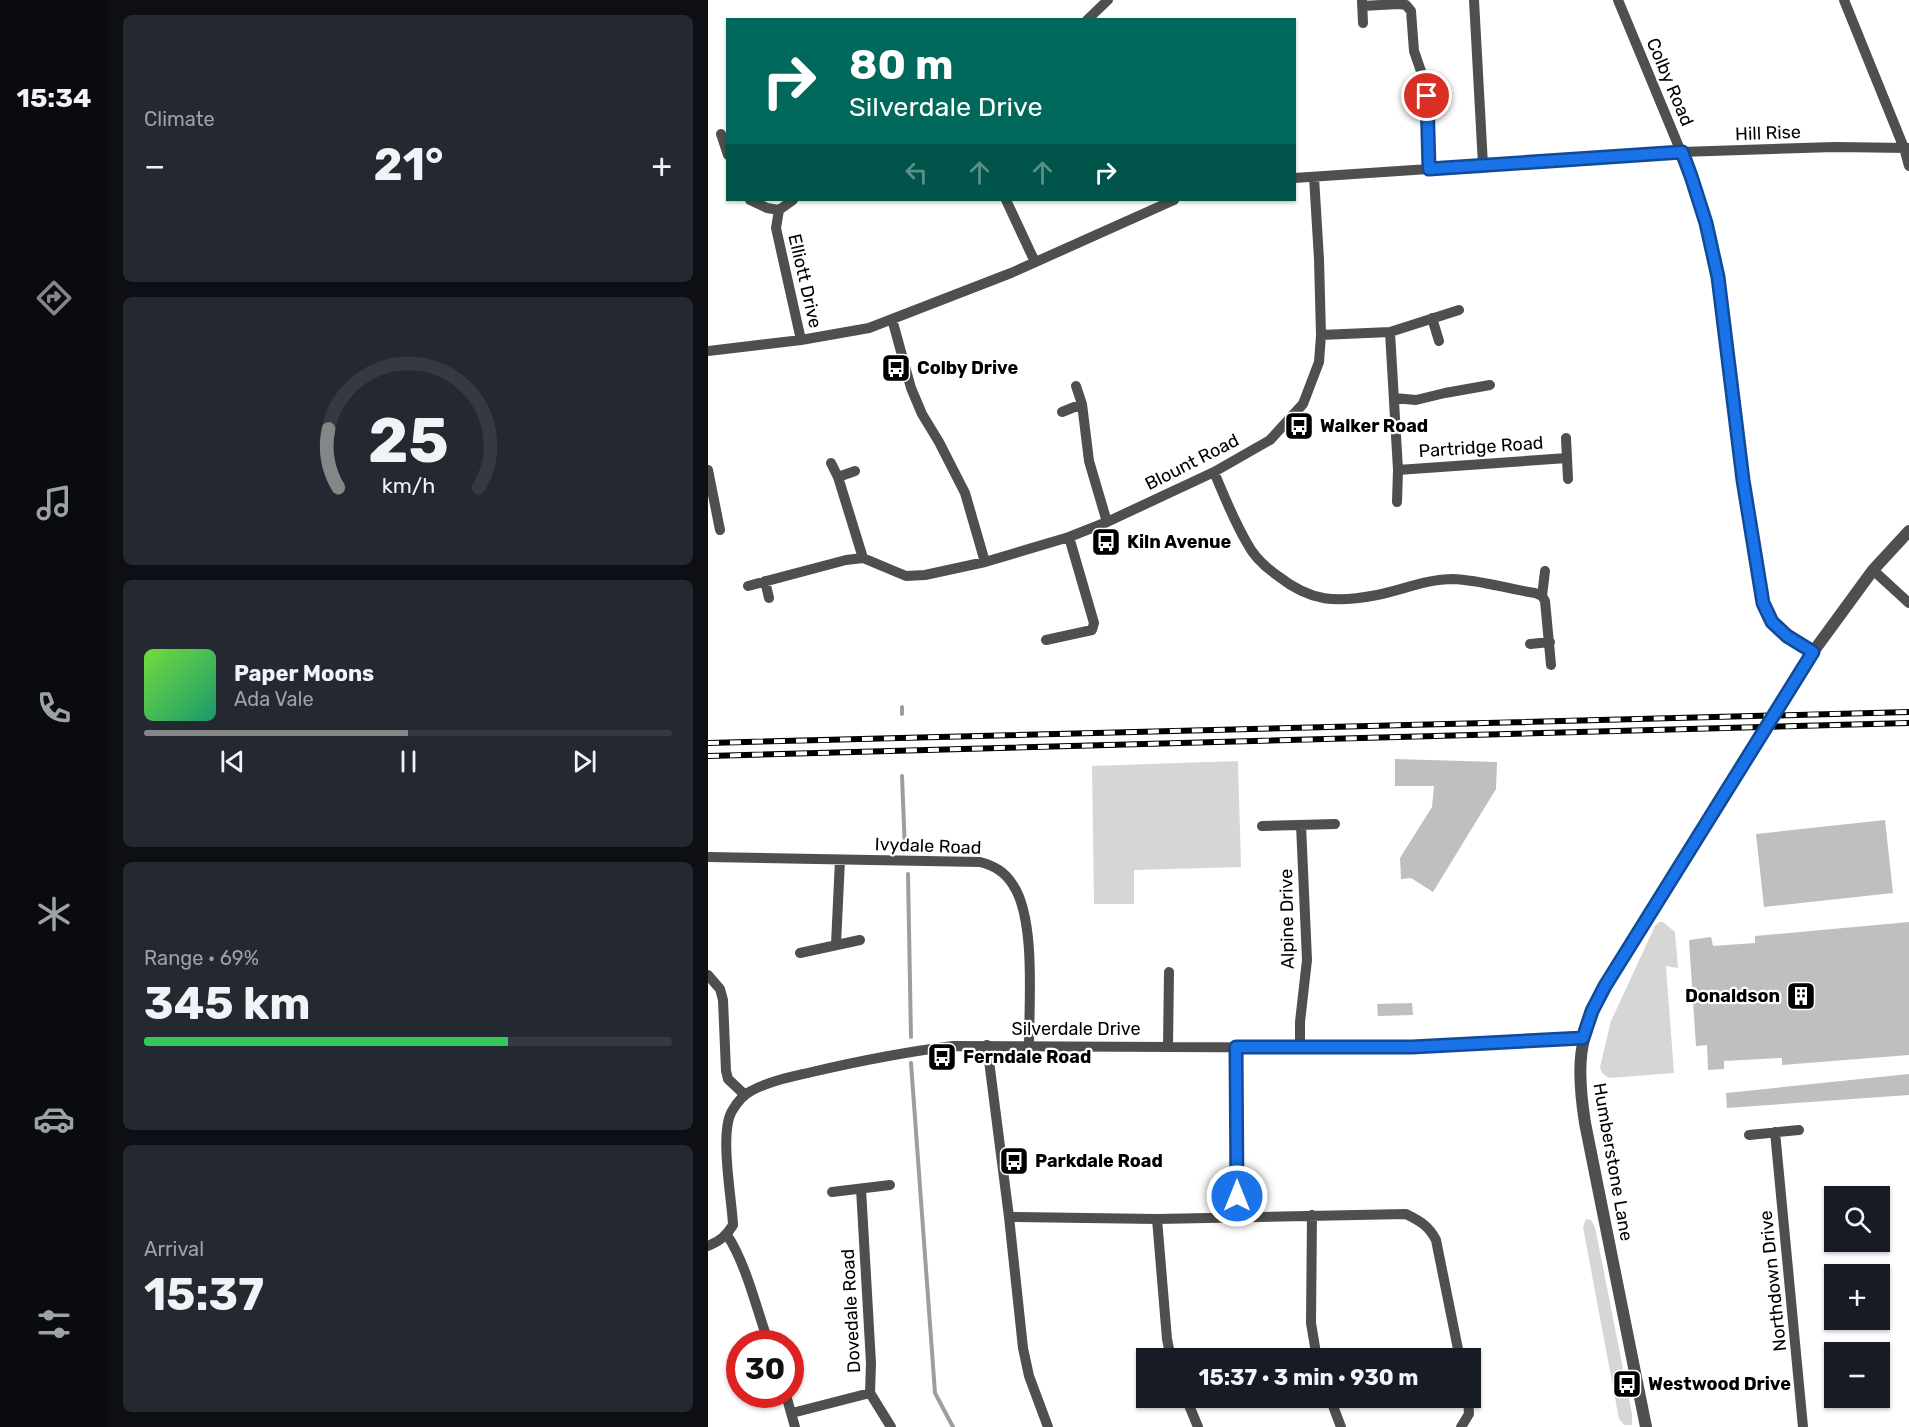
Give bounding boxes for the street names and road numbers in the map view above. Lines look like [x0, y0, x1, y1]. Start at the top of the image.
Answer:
street label: Colby Road [1642, 35, 1698, 129]
street label: Hill Rise [1735, 121, 1801, 145]
street label: Elliott Drive [783, 232, 827, 330]
street label: Blount Road [1141, 429, 1243, 495]
street label: Partridge Road [1418, 432, 1544, 462]
street label: Ivydale Road [874, 833, 982, 859]
street label: Alpine Drive [1275, 869, 1299, 969]
street label: Silverdale Drive [1011, 1018, 1141, 1040]
street label: Humberstone Lane [1588, 1081, 1638, 1243]
street label: Northdown Drive [1755, 1209, 1791, 1353]
street label: Dovedale Road [837, 1248, 865, 1374]

